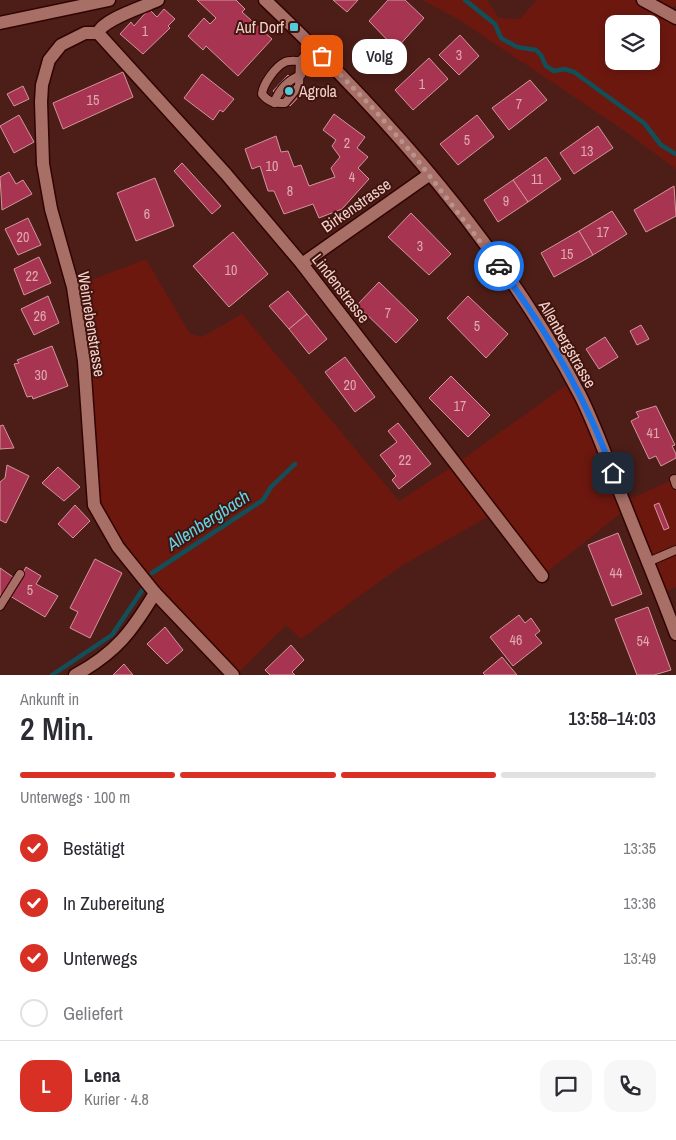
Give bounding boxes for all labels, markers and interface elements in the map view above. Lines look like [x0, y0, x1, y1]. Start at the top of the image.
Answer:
map controls [605, 15, 660, 70]
button: layers [605, 15, 660, 70]
place label: Auf Dorf [235, 16, 284, 38]
marker: Auf Dorf [288, 21, 300, 33]
house number: 1 [142, 22, 149, 40]
pin [301, 35, 343, 77]
callout: Volg [352, 38, 407, 74]
icon: bag [308, 42, 336, 70]
text: Volg [366, 45, 393, 67]
house number: 3 [456, 46, 462, 64]
house number: 1 [419, 75, 426, 93]
place label: Agrola [298, 80, 338, 102]
marker: Agrola [283, 85, 295, 97]
house number: 15 [87, 91, 99, 109]
house number: 7 [516, 95, 522, 113]
house number: 5 [464, 131, 470, 149]
house number: 2 [344, 134, 350, 152]
house number: 13 [581, 142, 593, 160]
house number: 10 [266, 157, 278, 175]
house number: 4 [349, 168, 356, 186]
house number: 11 [531, 170, 544, 188]
street label: Birkenstrasse [317, 173, 395, 237]
house number: 8 [287, 182, 293, 200]
house number: 9 [503, 192, 509, 210]
house number: 6 [144, 205, 150, 223]
house number: 17 [597, 223, 609, 241]
house number: 20 [17, 228, 29, 246]
house number: 3 [417, 237, 423, 255]
courier [474, 241, 524, 291]
house number: 15 [561, 245, 573, 263]
street label: Lindenstrasse [307, 249, 375, 327]
icon: car [485, 252, 513, 280]
house number: 10 [225, 261, 237, 279]
house number: 22 [26, 267, 38, 285]
street label: Weinrebenstrasse [73, 270, 111, 378]
street label: Allenbergstrasse [534, 295, 602, 392]
house number: 7 [385, 304, 391, 322]
house number: 26 [34, 307, 46, 325]
house number: 5 [474, 317, 480, 335]
house number: 30 [35, 366, 47, 384]
house number: 20 [344, 376, 356, 394]
house number: 17 [454, 397, 466, 415]
house number: 41 [647, 424, 660, 442]
house number: 22 [399, 451, 411, 469]
pin [592, 452, 634, 494]
icon: home [599, 459, 627, 487]
water label: Allenbergbach [161, 484, 254, 557]
house number: 44 [610, 564, 623, 582]
house number: 5 [27, 581, 33, 599]
house number: 46 [510, 631, 522, 649]
house number: 54 [637, 632, 650, 650]
text: Ankunft in [20, 688, 79, 710]
text: 13:58–14:03 [568, 705, 656, 731]
text: 2 Min. [20, 707, 94, 750]
text: Unterwegs · 100 m [20, 786, 130, 808]
icon: check [20, 834, 48, 862]
text: Bestätigt [63, 835, 125, 861]
text: 13:35 [623, 837, 656, 859]
icon: check [20, 889, 48, 917]
text: In Zubereitung [63, 890, 164, 916]
text: 13:36 [623, 892, 656, 914]
icon: check [20, 944, 48, 972]
text: Unterwegs [63, 945, 137, 971]
text: 13:49 [623, 947, 656, 969]
text: Geliefert [63, 1000, 123, 1026]
button: chat [540, 1060, 592, 1112]
button: phone [604, 1060, 656, 1112]
text: Lena [84, 1062, 120, 1088]
text: L [41, 1073, 51, 1099]
text: Kurier · 4.8 [84, 1088, 149, 1110]

